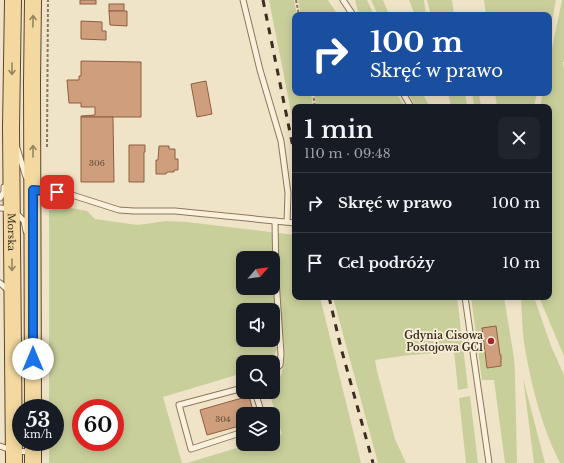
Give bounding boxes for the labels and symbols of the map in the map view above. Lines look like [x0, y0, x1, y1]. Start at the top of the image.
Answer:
one-way arrow [29, 15, 37, 28]
one-way arrow [8, 62, 16, 75]
one-way arrow [29, 145, 37, 158]
house number: 306 [89, 158, 105, 168]
pin [40, 175, 74, 209]
street label: Morska [5, 213, 18, 252]
north arrow [236, 251, 280, 295]
one-way arrow [8, 258, 16, 271]
place label: Gdynia Cisowa Postojowa GC1 [404, 329, 484, 354]
marker: Gdynia Cisowa Postojowa GC1 [486, 336, 496, 346]
position arrow [12, 338, 54, 380]
speed limit sign: 60 [72, 399, 124, 451]
house number: 304 [215, 414, 231, 424]

